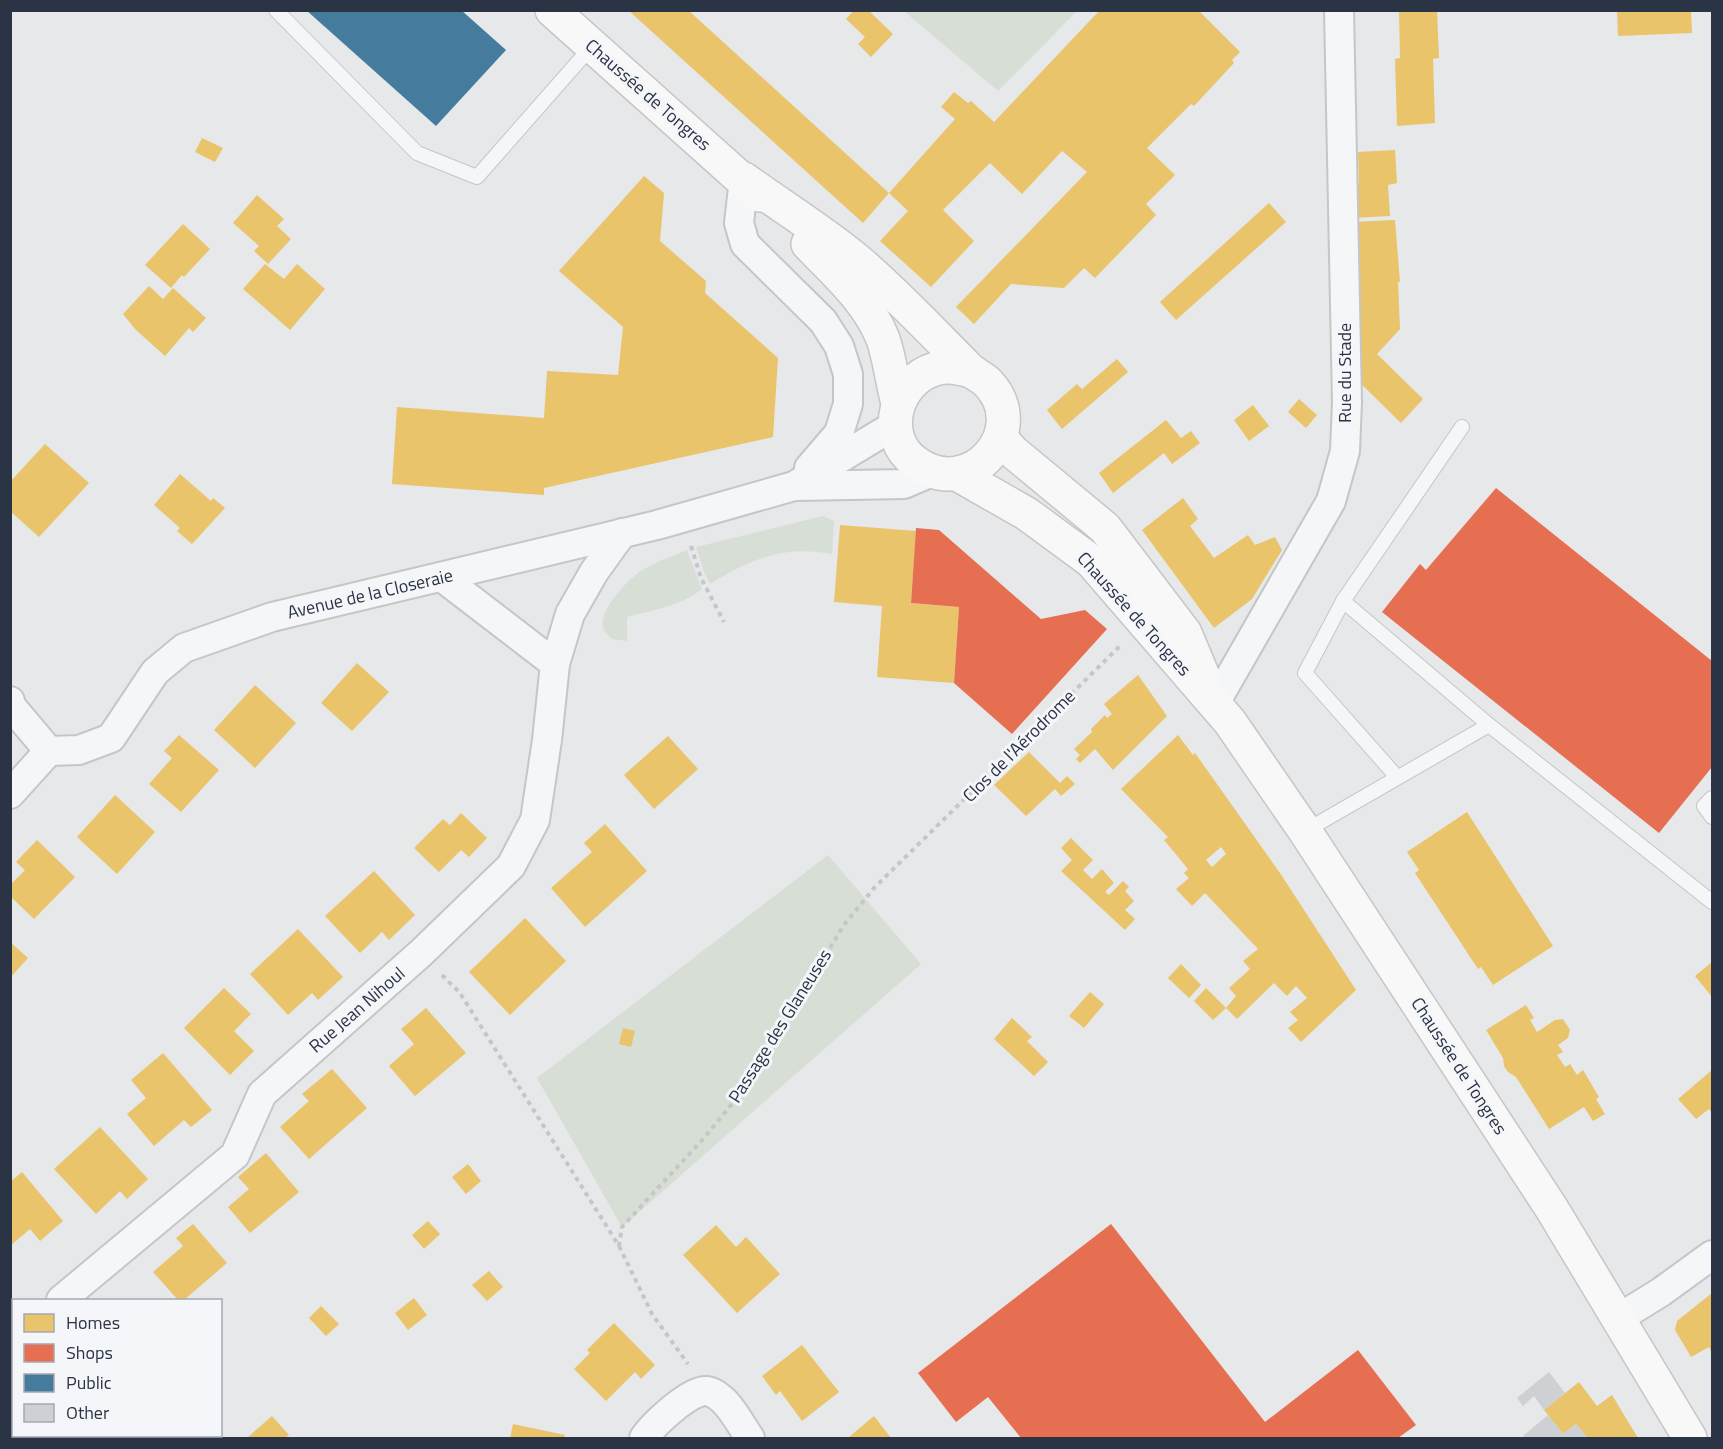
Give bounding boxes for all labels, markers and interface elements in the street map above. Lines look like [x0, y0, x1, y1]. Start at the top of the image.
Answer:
street label: Chaussée de Tongres [579, 32, 717, 157]
street label: Rue du Stade [1331, 323, 1358, 423]
street label: Chaussée de Tongres [1071, 545, 1198, 682]
street label: Avenue de la Closeraie [284, 561, 455, 626]
street label: Clos de l'Aérodrome [956, 683, 1081, 808]
street label: Passage des Glaneuses [721, 944, 838, 1108]
street label: Rue Jean Nihoul [303, 960, 411, 1059]
street label: Chaussée de Tongres [1405, 992, 1514, 1140]
legend [12, 1299, 222, 1437]
text: Homes [66, 1309, 120, 1336]
text: Shops [66, 1339, 113, 1366]
text: Public [66, 1369, 112, 1396]
text: Other [66, 1399, 109, 1426]

